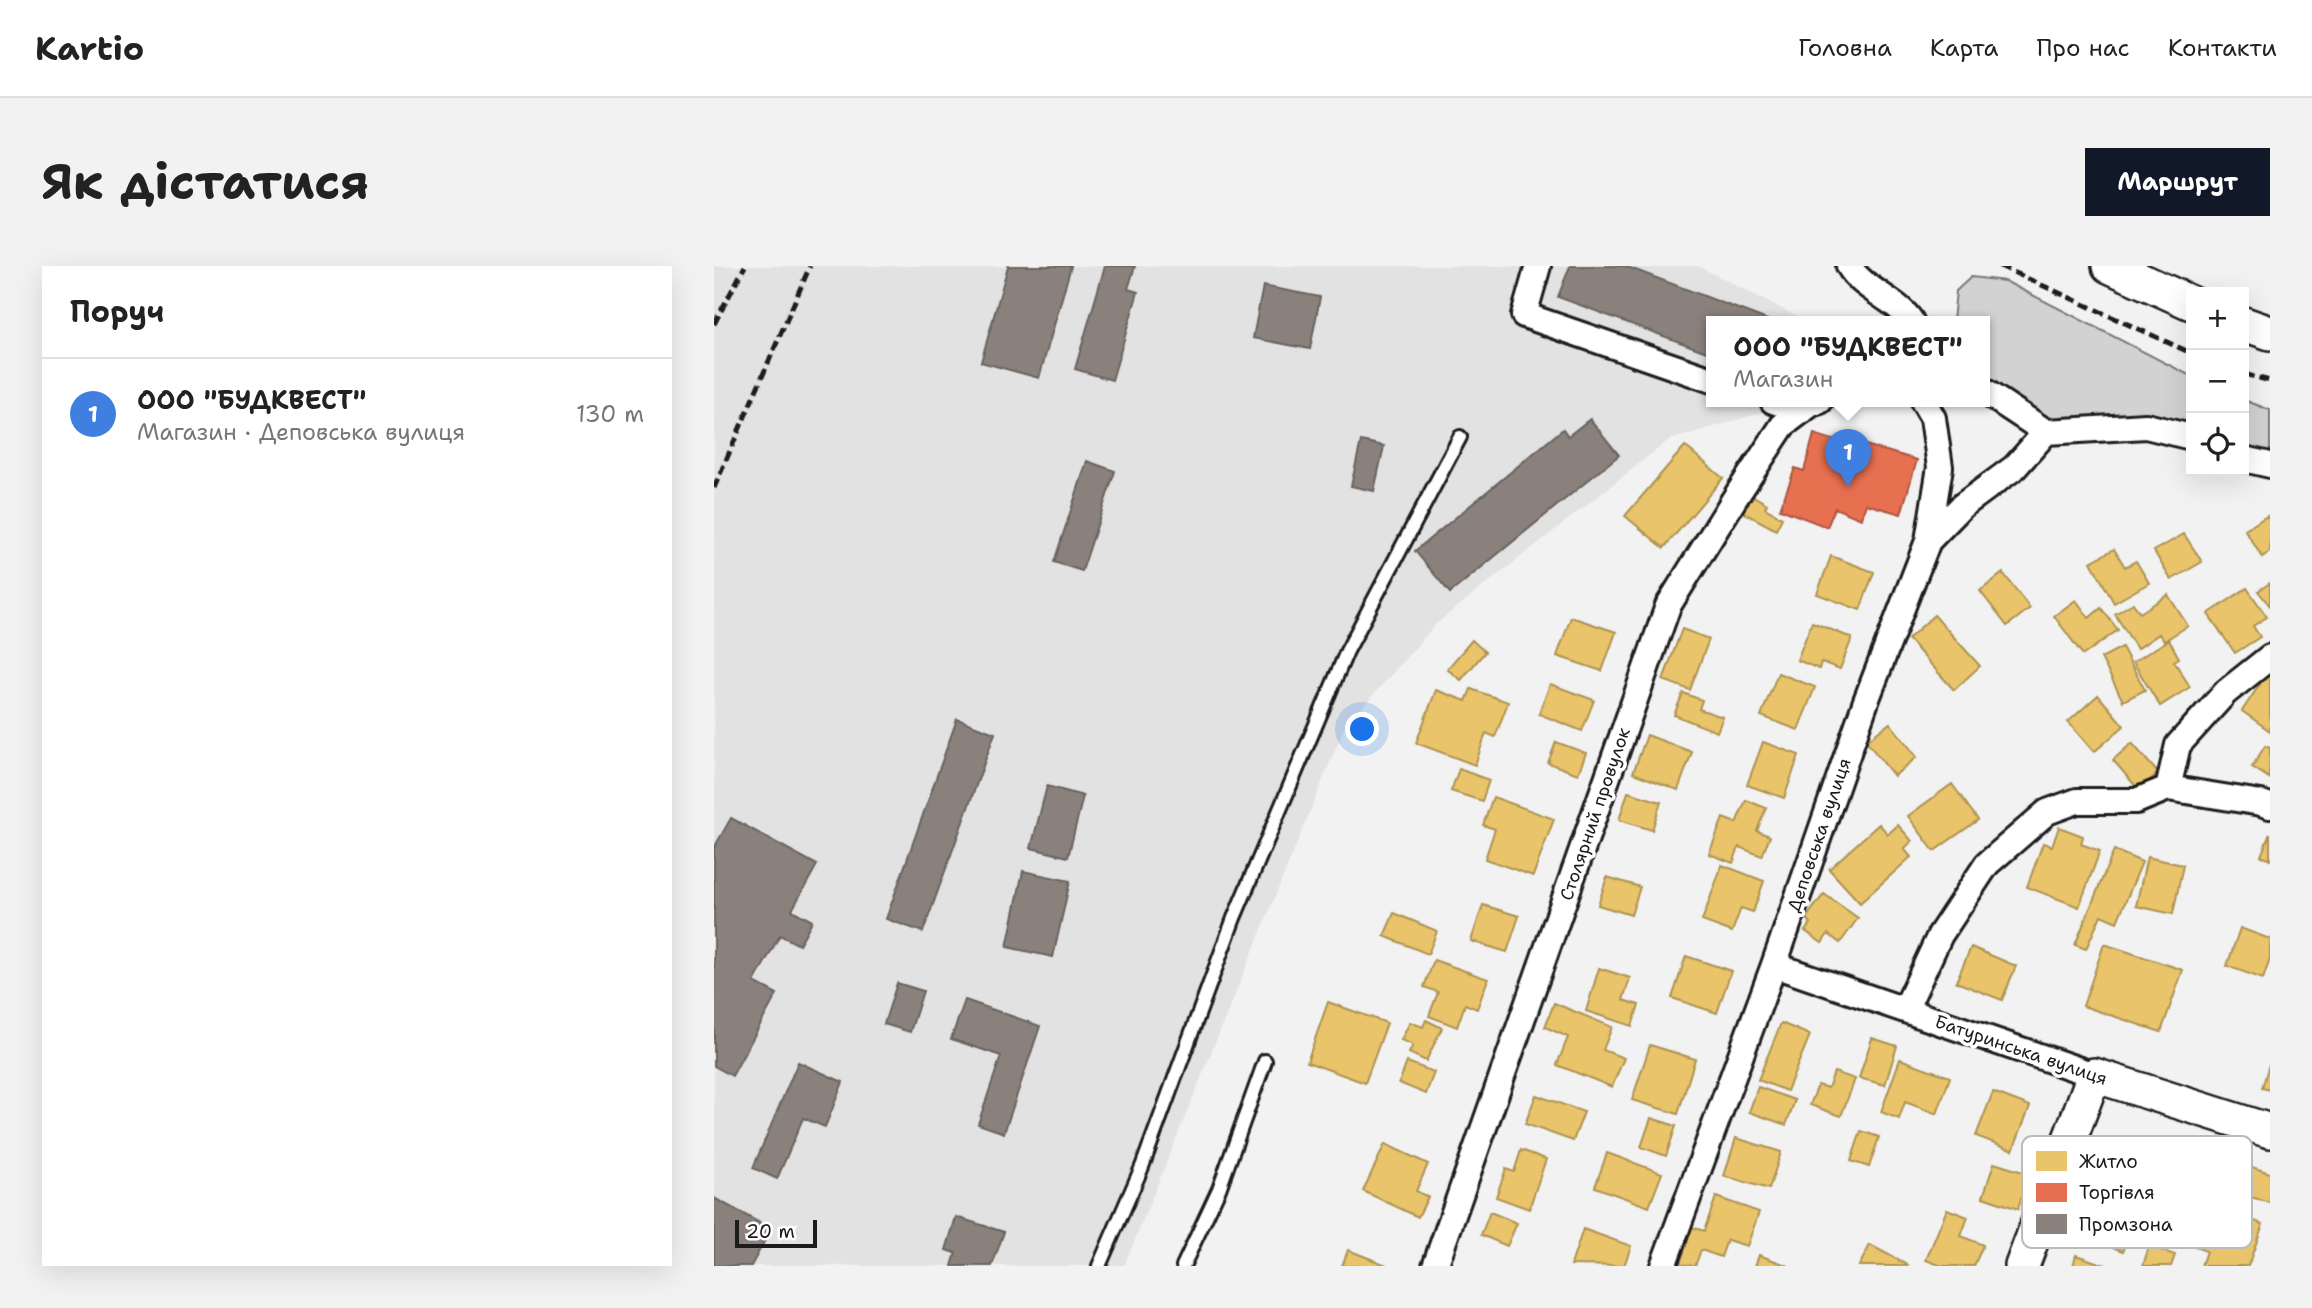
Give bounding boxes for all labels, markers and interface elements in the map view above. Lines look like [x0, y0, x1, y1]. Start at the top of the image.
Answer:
text: Kartio [35, 26, 144, 71]
text: Головна [1798, 32, 1892, 64]
text: Карта [1930, 32, 1999, 64]
text: Про нас [2037, 32, 2130, 64]
text: Контакти [2168, 32, 2277, 64]
button: Маршрут [2085, 148, 2270, 216]
text: Як дістатися [42, 149, 369, 215]
map controls [2186, 287, 2249, 476]
button: + [2186, 287, 2249, 350]
text: Поруч [70, 291, 164, 332]
popup [1706, 316, 1990, 407]
text: ООО "БУДКВЕСТ" [1733, 329, 1963, 364]
button: − [2186, 350, 2249, 413]
text: Магазин [1733, 364, 1833, 394]
text: ООО "БУДКВЕСТ" [137, 382, 366, 417]
text: 1 [88, 399, 98, 429]
text: 130 m [576, 399, 644, 429]
button: locate [2186, 413, 2249, 476]
text: Магазин · Деповська вулиця [137, 417, 465, 447]
pin: 1 [1825, 429, 1871, 487]
your location [1345, 712, 1379, 746]
street label: Столярний провулок [1554, 724, 1636, 904]
street label: Деповська вулиця [1781, 755, 1857, 915]
street label: Батуринська вулиця [1932, 1009, 2110, 1091]
legend [2022, 1136, 2252, 1248]
text: Житло [2079, 1149, 2138, 1174]
text: Торгівля [2079, 1180, 2155, 1205]
text: Промзона [2079, 1212, 2173, 1237]
scale bar [735, 1217, 817, 1249]
text: 20 m [746, 1219, 795, 1244]

